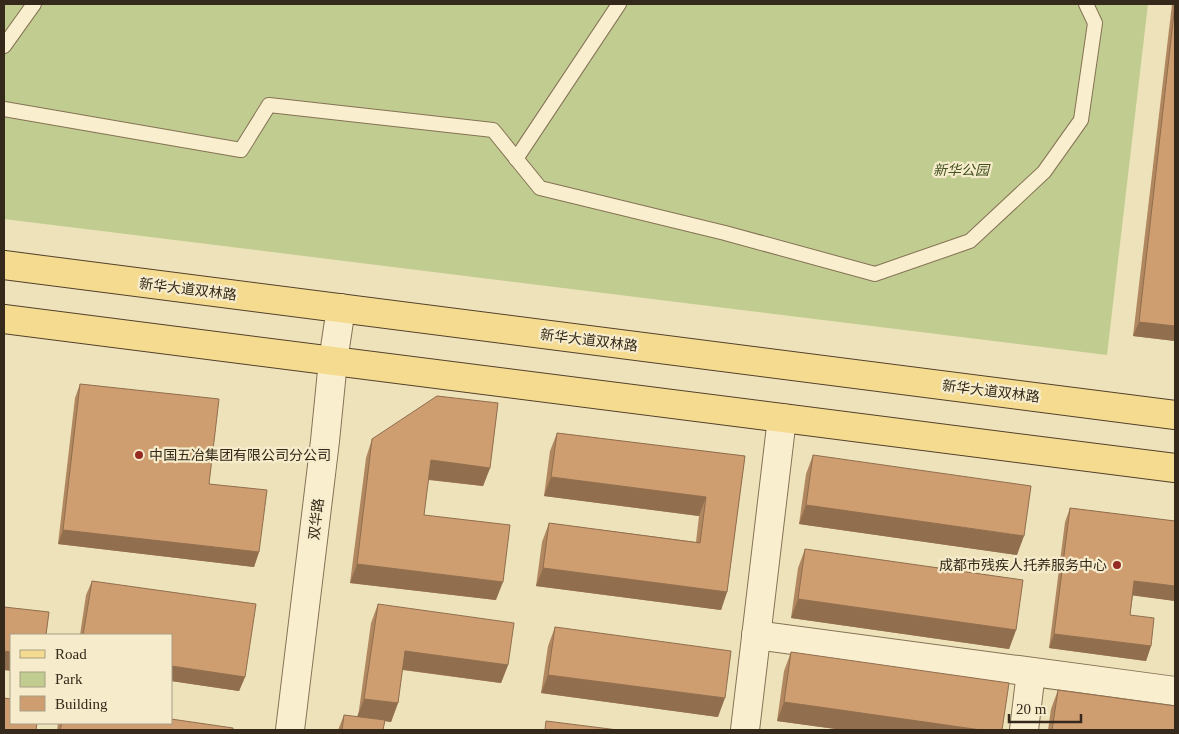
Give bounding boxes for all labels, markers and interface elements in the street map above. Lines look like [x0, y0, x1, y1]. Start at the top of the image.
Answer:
park label: 新华公园 [933, 163, 991, 178]
street label: 新华大道双林路 [138, 275, 238, 303]
street label: 新华大道双林路 [539, 326, 639, 354]
street label: 新华大道双林路 [941, 377, 1041, 405]
place label: 中国五冶集团有限公司分公司 [149, 448, 331, 463]
marker: 中国五冶集团有限公司分公司 [133, 449, 145, 461]
street label: 双华路 [306, 497, 326, 541]
place label: 成都市残疾人托养服务中心 [939, 558, 1107, 573]
marker: 成都市残疾人托养服务中心 [1111, 559, 1123, 571]
legend [10, 634, 172, 724]
text: Road [55, 646, 87, 662]
text: Park [55, 671, 83, 687]
scale bar [1009, 692, 1082, 724]
text: Building [55, 696, 108, 712]
text: 20 m [1016, 701, 1047, 717]

